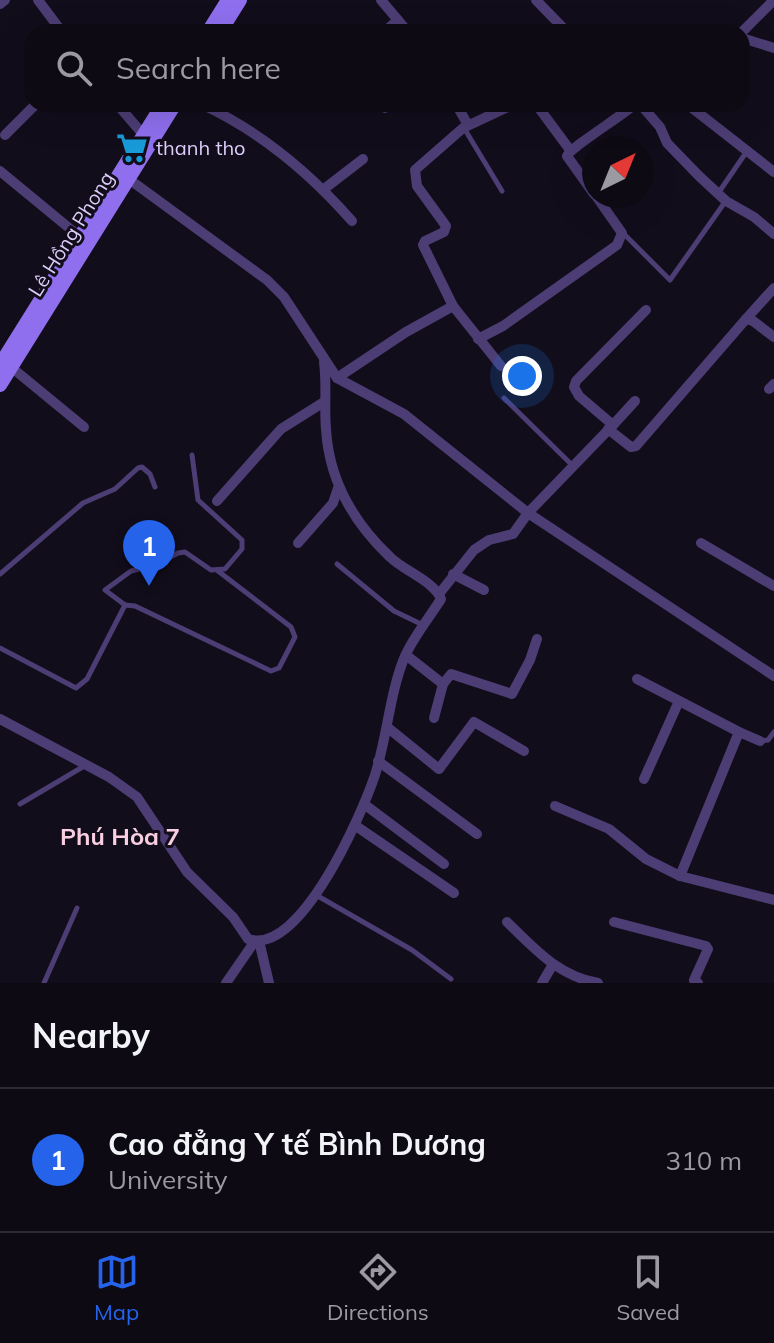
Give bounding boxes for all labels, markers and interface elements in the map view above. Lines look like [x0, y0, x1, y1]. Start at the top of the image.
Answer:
search box [24, 24, 750, 112]
icon: search [52, 46, 96, 90]
text: Search here [116, 49, 281, 87]
supermarket icon: thanh tho [115, 131, 149, 165]
place label: thanh tho [156, 135, 246, 160]
north arrow [582, 136, 654, 208]
street label: Lê Hồng Phong [22, 167, 119, 301]
your location [502, 356, 542, 396]
pin: 1 [123, 520, 175, 586]
district label: Phú Hòa 7 [60, 821, 180, 851]
text: Nearby [32, 1014, 150, 1057]
text: Cao đẳng Y tế Bình Dương [108, 1125, 486, 1163]
text: 1 [50, 1144, 66, 1177]
text: 310 m [666, 1144, 742, 1177]
text: University [108, 1163, 228, 1196]
tab: Map [94, 1250, 139, 1326]
tab: Directions [327, 1250, 429, 1326]
tab: Saved [617, 1250, 680, 1326]

